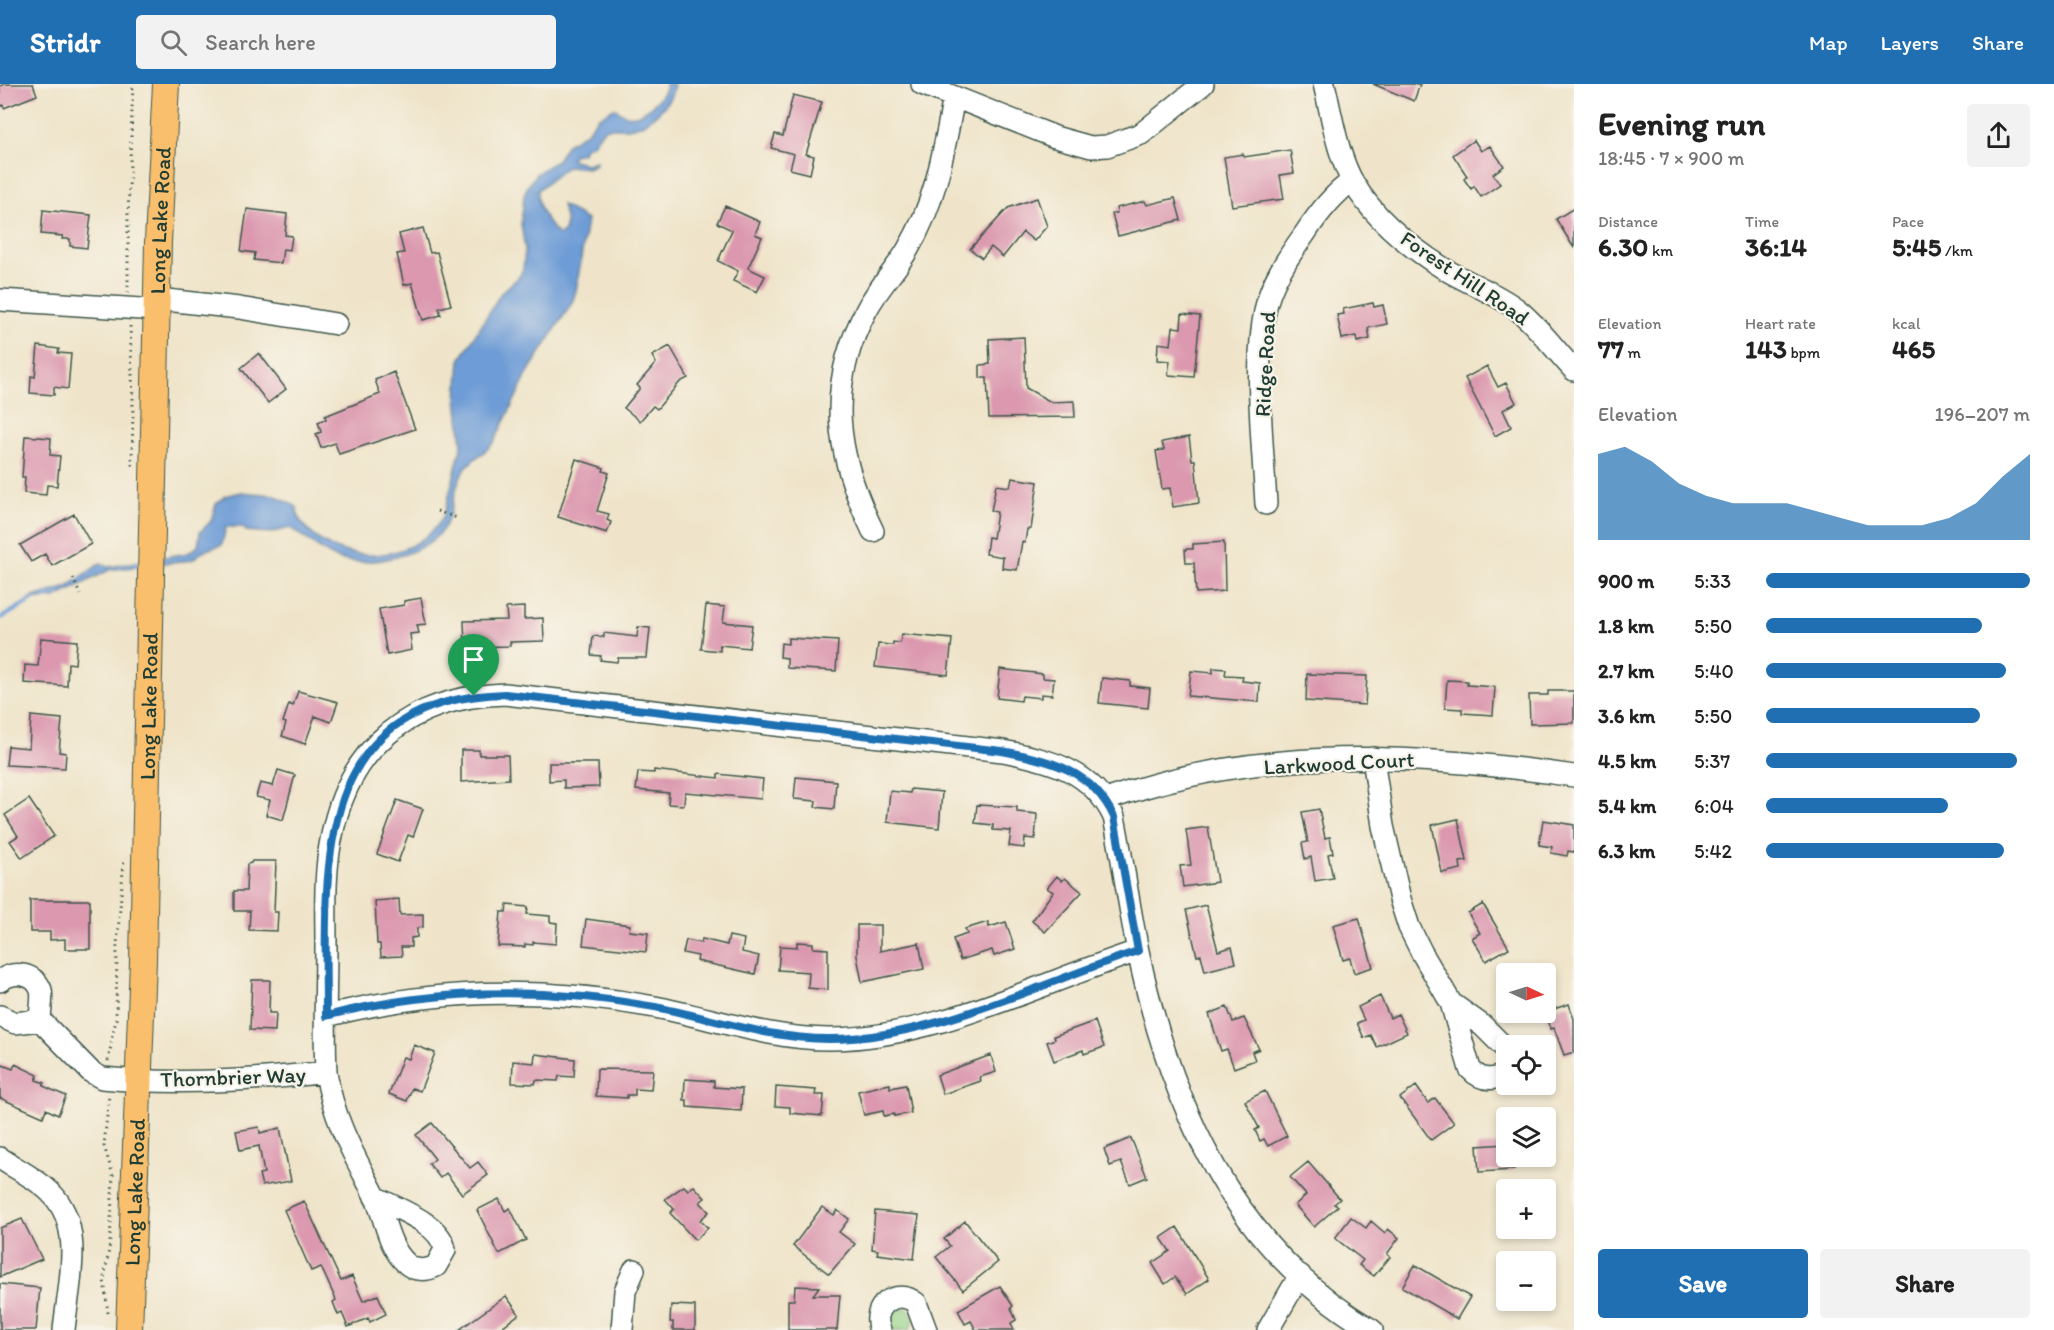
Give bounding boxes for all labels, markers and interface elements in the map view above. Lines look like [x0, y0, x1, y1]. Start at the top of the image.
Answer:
search box [136, 15, 556, 69]
text: Stridr [30, 25, 100, 59]
icon: search [157, 26, 190, 59]
text: Search here [205, 29, 316, 56]
text: Map [1809, 30, 1848, 55]
text: Layers [1881, 30, 1939, 55]
text: Share [1972, 30, 2024, 55]
text: Evening run [1598, 104, 1765, 143]
button: share [1967, 104, 2030, 167]
street label: Long Lake Road [143, 146, 176, 295]
text: 18:45 · 7 × 900 m [1598, 146, 1745, 170]
text: Distance [1598, 212, 1658, 231]
text: Time [1745, 212, 1779, 231]
text: Pace [1892, 212, 1924, 231]
street label: Forest Hill Road [1395, 225, 1535, 331]
text: 6.30 [1598, 231, 1648, 263]
text: 36:14 [1745, 231, 1807, 263]
text: 5:45 [1892, 231, 1941, 263]
text: km [1648, 241, 1673, 260]
text: /km [1941, 241, 1973, 260]
street label: Ridge Road [1249, 310, 1281, 418]
text: Elevation [1598, 314, 1662, 333]
text: Heart rate [1745, 314, 1816, 333]
text: kcal [1892, 314, 1920, 333]
text: 77 [1598, 333, 1624, 365]
text: 143 [1745, 333, 1787, 365]
text: 465 [1892, 333, 1935, 365]
text: m [1624, 343, 1641, 362]
text: bpm [1787, 343, 1820, 362]
text: Elevation [1598, 402, 1677, 426]
text: 196–207 m [1934, 402, 2030, 426]
text: 900 m [1598, 569, 1654, 593]
text: 5:33 [1694, 569, 1731, 593]
text: 1.8 km [1598, 614, 1654, 638]
text: 5:50 [1694, 614, 1732, 638]
street label: Long Lake Road [133, 632, 163, 780]
pin [448, 634, 499, 696]
icon: arrive [457, 643, 490, 676]
text: 2.7 km [1598, 659, 1654, 683]
text: 5:40 [1694, 659, 1734, 683]
text: 3.6 km [1598, 704, 1655, 728]
text: 5:50 [1694, 704, 1732, 728]
street label: Larkwood Court [1263, 746, 1415, 780]
text: 4.5 km [1598, 749, 1656, 773]
text: 5:37 [1694, 749, 1730, 773]
text: 5.4 km [1598, 794, 1656, 818]
text: 6:04 [1694, 794, 1734, 818]
text: 6.3 km [1598, 839, 1655, 863]
text: 5:42 [1694, 839, 1732, 863]
north arrow [1496, 963, 1556, 1023]
map controls [1496, 963, 1556, 1311]
button: locate [1496, 1035, 1556, 1095]
street label: Thornbrier Way [160, 1061, 307, 1093]
button: layers [1496, 1107, 1556, 1167]
street label: Long Lake Road [118, 1118, 151, 1266]
button: + [1496, 1179, 1556, 1239]
button: Save [1598, 1249, 1808, 1318]
button: Share [1820, 1249, 2030, 1318]
button: − [1496, 1251, 1556, 1311]

